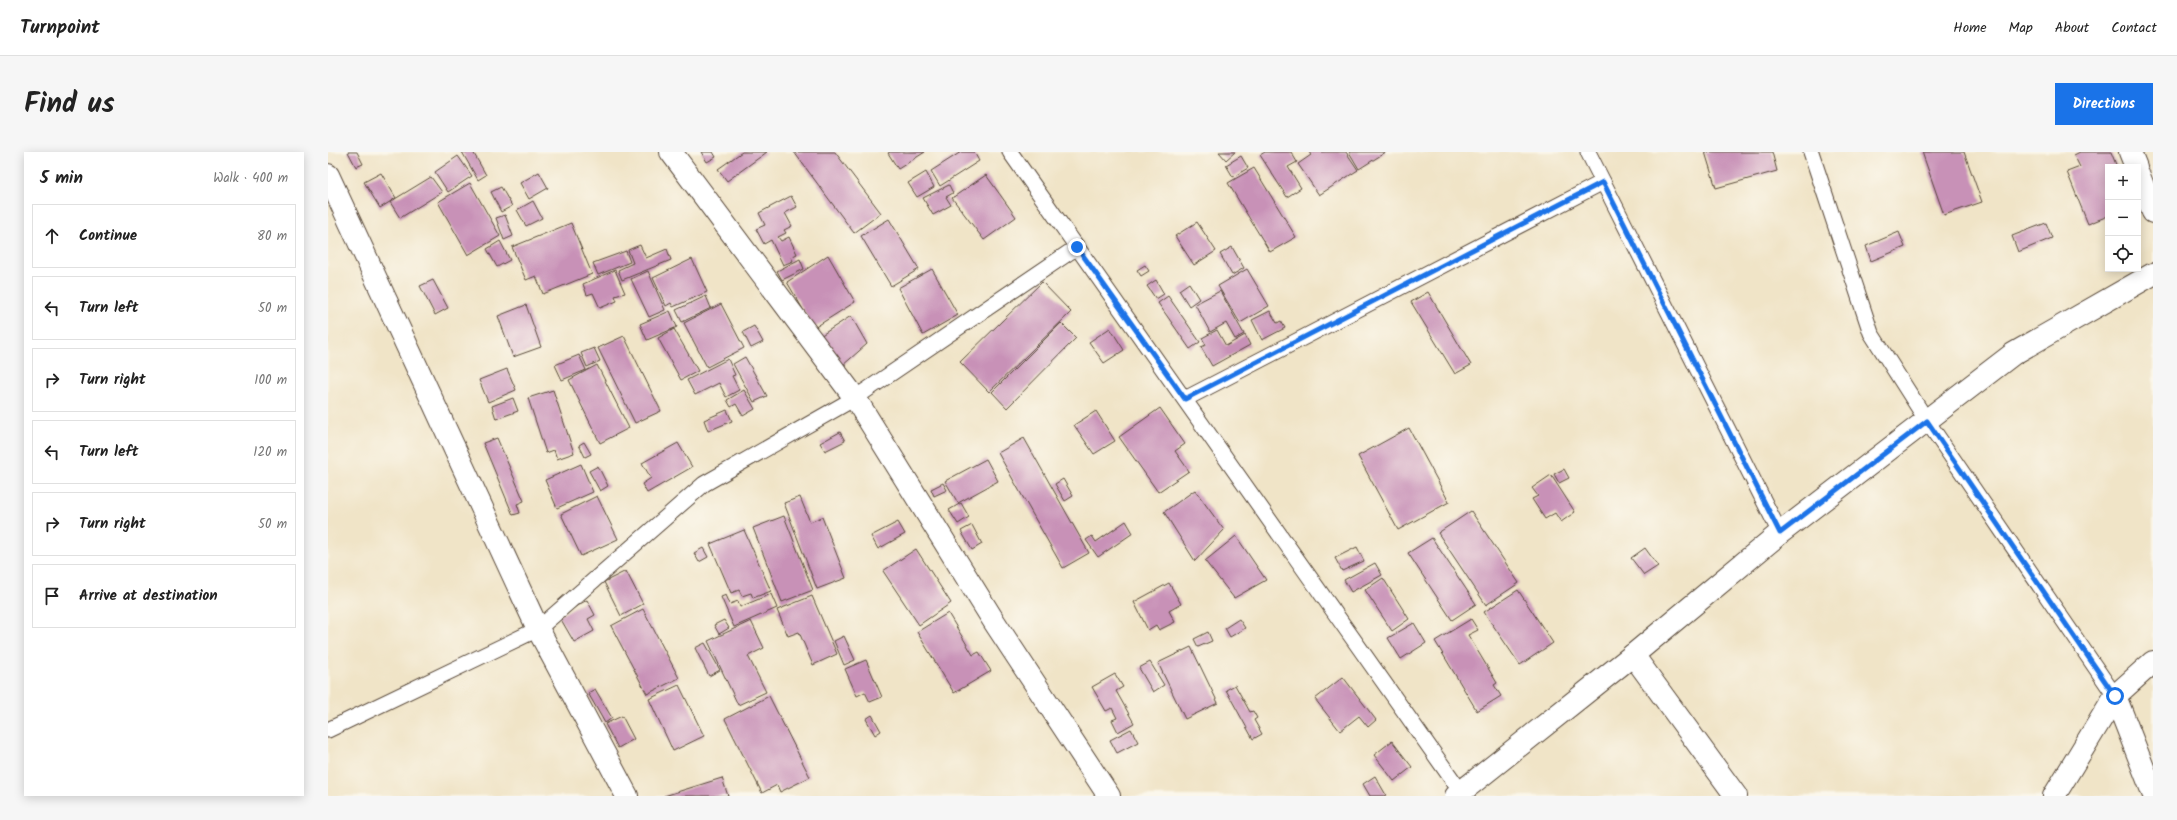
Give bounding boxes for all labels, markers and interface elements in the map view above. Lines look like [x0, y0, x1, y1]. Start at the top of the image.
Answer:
text: Turnpoint [20, 13, 100, 43]
text: Home [1953, 17, 1987, 39]
text: Map [2009, 17, 2033, 39]
text: About [2055, 17, 2089, 39]
text: Contact [2111, 17, 2157, 39]
text: Find us [24, 82, 115, 127]
button: Directions [2055, 83, 2153, 125]
map controls [2105, 164, 2141, 272]
button: + [2105, 164, 2141, 200]
text: 5 min [40, 165, 83, 192]
text: Walk · 400 m [213, 168, 288, 189]
button: − [2105, 200, 2141, 236]
text: Continue [79, 224, 137, 248]
icon: ahead [41, 225, 63, 247]
text: 80 m [257, 226, 287, 247]
button: locate [2105, 236, 2141, 272]
route end [1068, 238, 1086, 256]
text: Turn left [79, 296, 139, 320]
icon: left [41, 297, 63, 319]
text: 50 m [258, 298, 287, 319]
text: Turn right [79, 368, 146, 392]
icon: right [41, 369, 63, 391]
text: 100 m [254, 370, 287, 391]
text: Turn left [79, 440, 139, 464]
icon: left [41, 441, 63, 463]
text: 120 m [253, 442, 287, 463]
text: Turn right [79, 512, 146, 536]
icon: right [41, 513, 63, 535]
text: 50 m [258, 514, 287, 535]
text: Arrive at destination [79, 584, 218, 608]
icon: arrive [41, 585, 63, 607]
route start [2106, 687, 2124, 705]

